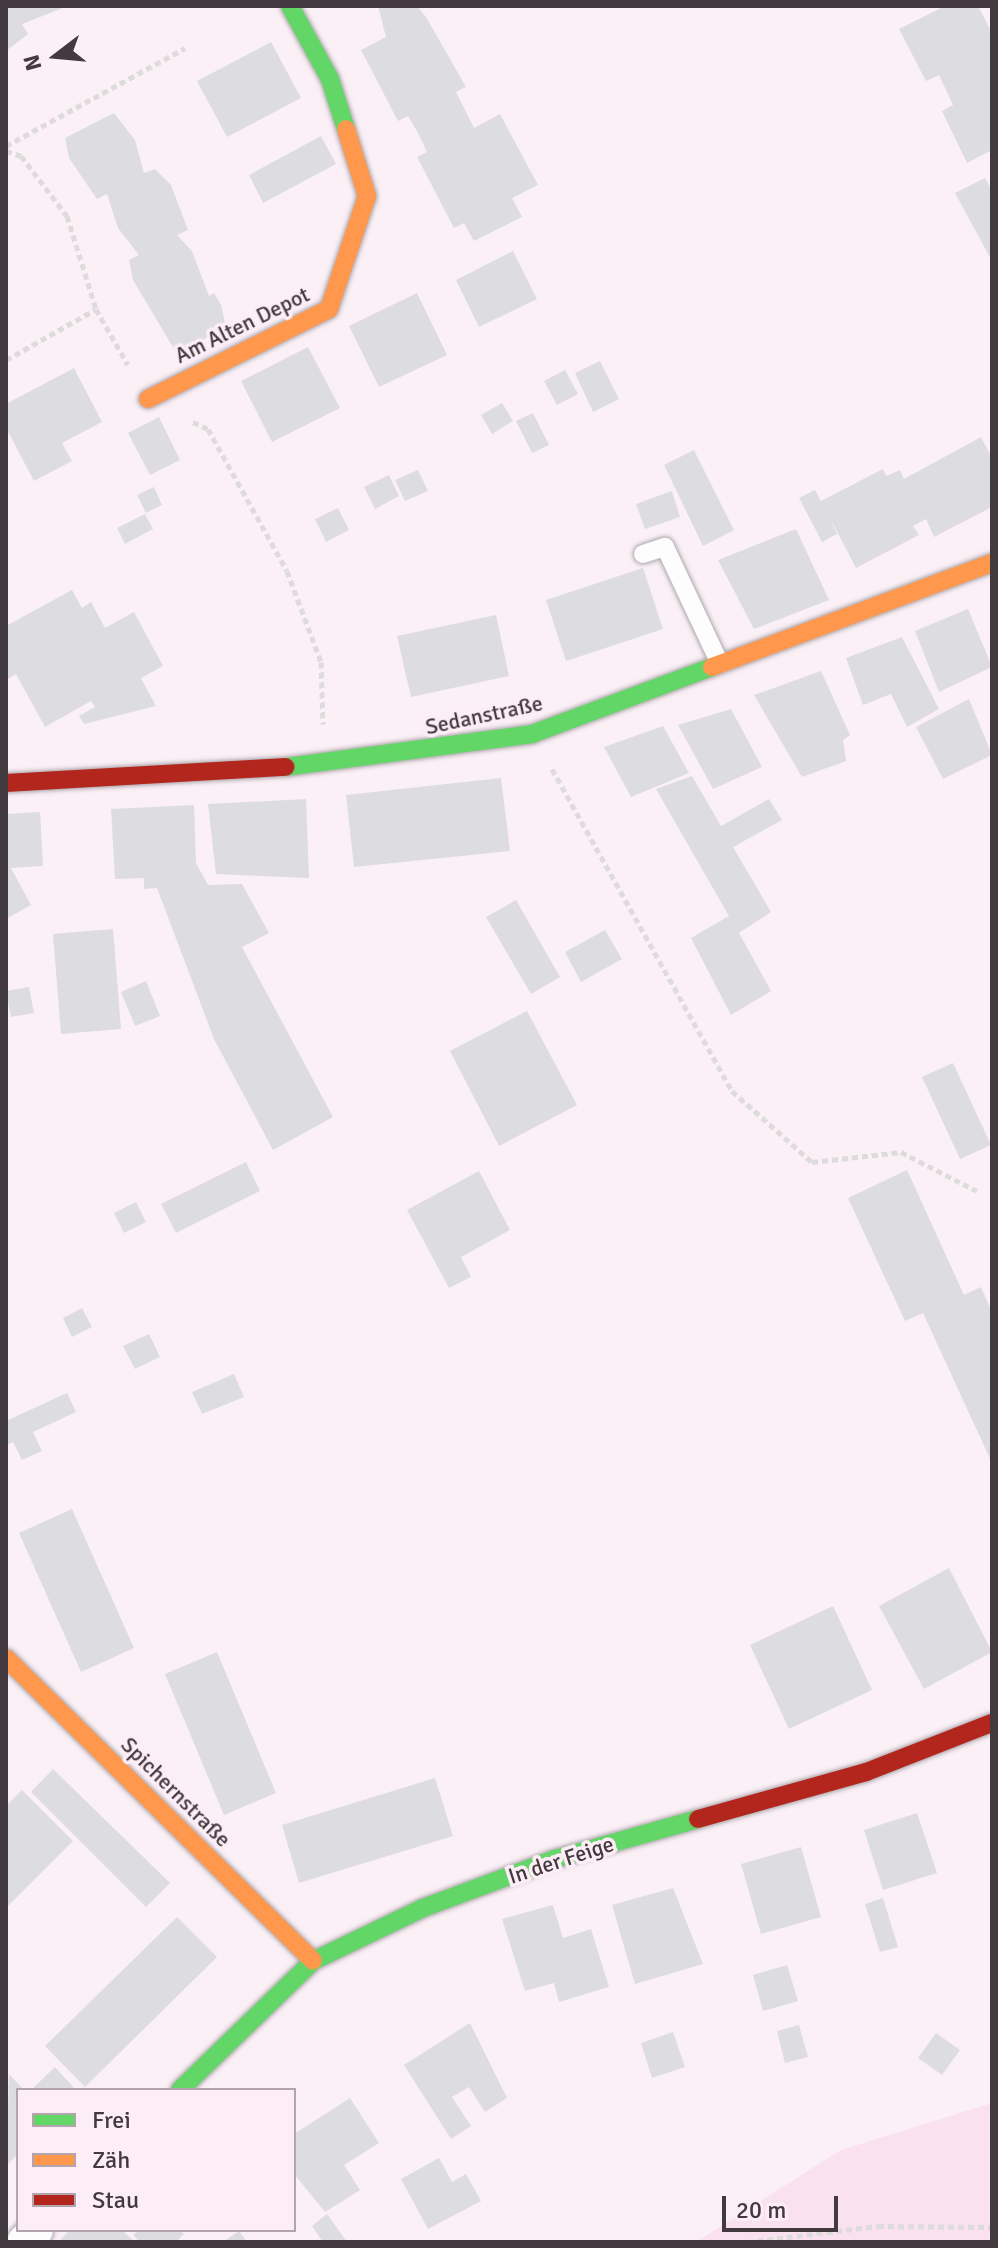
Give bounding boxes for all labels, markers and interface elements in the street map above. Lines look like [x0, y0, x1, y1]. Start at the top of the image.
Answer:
north arrow [16, 16, 96, 96]
text: N [17, 52, 48, 74]
street label: Am Alten Depot [170, 281, 314, 369]
street label: Sedanstraße [423, 690, 545, 740]
street label: Spichernstraße [116, 1732, 236, 1852]
street label: In der Feige [505, 1831, 617, 1889]
legend [16, 2088, 296, 2232]
text: Frei [92, 2105, 131, 2135]
text: Zäh [92, 2145, 130, 2175]
scale bar [726, 2180, 842, 2230]
text: Stau [92, 2185, 139, 2215]
text: 20 m [736, 2195, 786, 2225]

